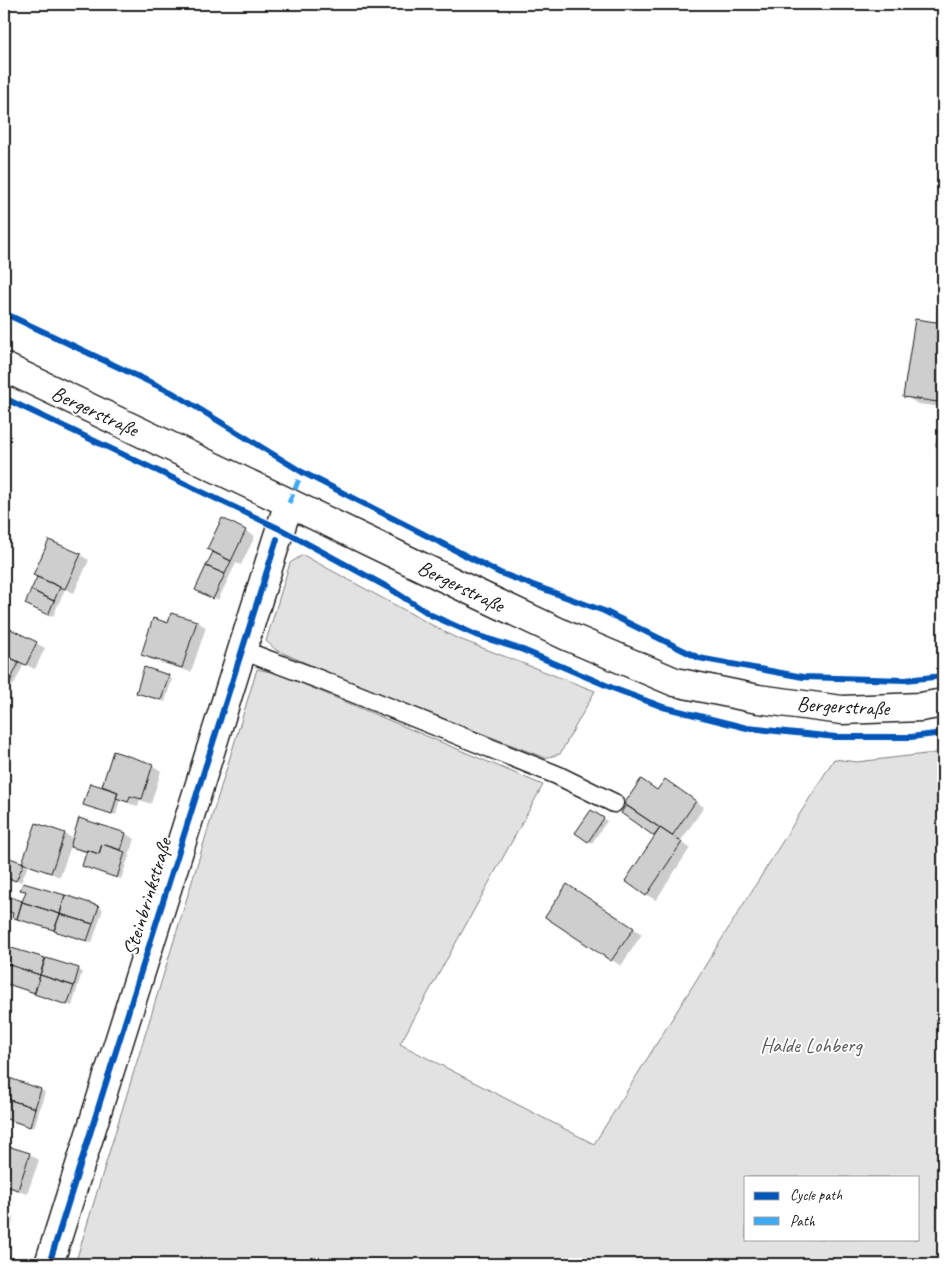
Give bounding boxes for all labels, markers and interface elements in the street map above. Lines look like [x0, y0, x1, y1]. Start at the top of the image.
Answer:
street label: Bergerstraße [48, 380, 144, 443]
street label: Bergerstraße [414, 554, 510, 619]
street label: Bergerstraße [796, 691, 892, 722]
street label: Steinbrinkstraße [117, 833, 178, 959]
park label: Halde Lohberg [760, 1032, 863, 1058]
legend [744, 1176, 920, 1240]
text: Cycle path [790, 1186, 842, 1205]
text: Path [790, 1212, 816, 1231]

